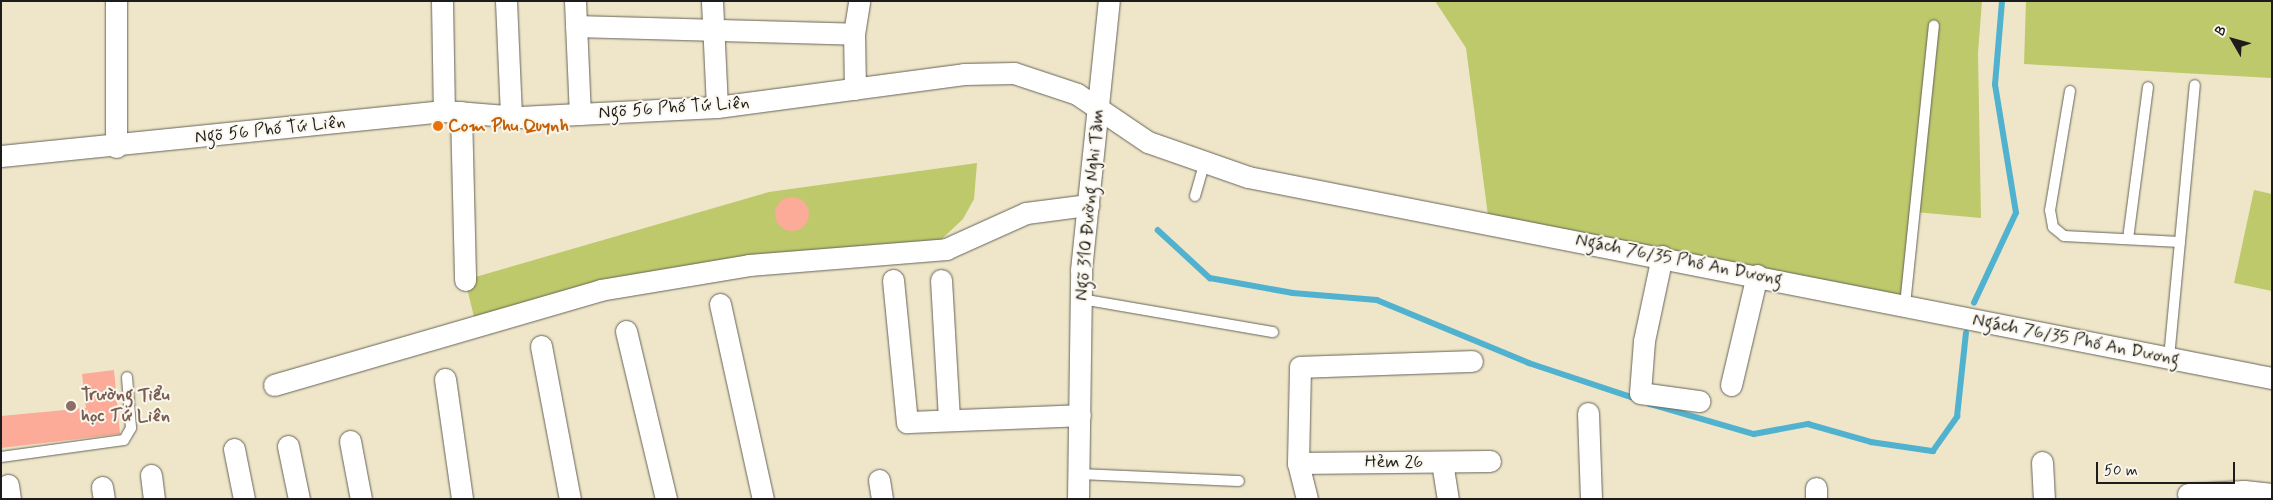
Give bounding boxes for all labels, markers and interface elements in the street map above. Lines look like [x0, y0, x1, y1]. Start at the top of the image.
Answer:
north arrow [2208, 15, 2258, 65]
text: B [2211, 22, 2231, 40]
street label: Ngõ 56 Phố Tứ Liên [598, 92, 750, 124]
street label: Ngõ 310 Đường Nghi Tàm [1071, 109, 1109, 301]
street label: Ngõ 56 Phố Tứ Liên [194, 111, 346, 149]
place label: Com Phu Quynh [448, 115, 577, 137]
marker: Com Phu Quynh [432, 120, 444, 132]
street label: Ngách 76/35 Phố An Dương [1573, 229, 1785, 291]
street label: Ngách 76/35 Phố An Dương [1970, 309, 2182, 371]
place label: Trường Tiểu học Tứ Liên [81, 385, 168, 428]
marker: Trường Tiểu học Tứ Liên [65, 400, 77, 412]
street label: Hẻm 26 [1365, 451, 1423, 473]
scale bar [2098, 452, 2237, 484]
text: 50 m [2104, 461, 2138, 481]

